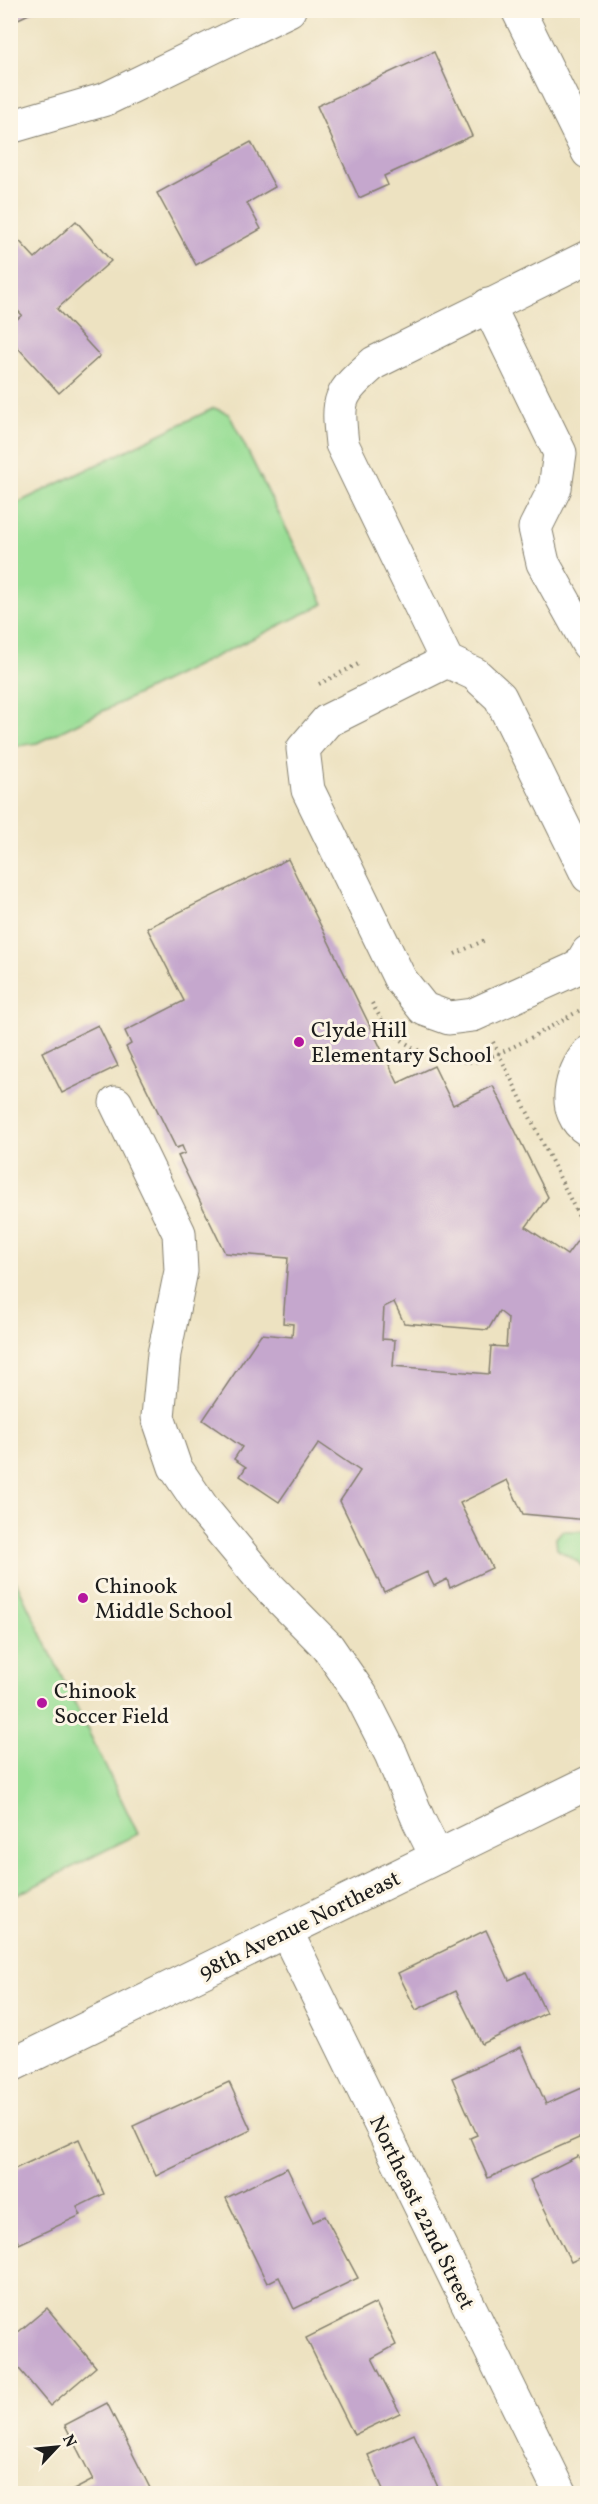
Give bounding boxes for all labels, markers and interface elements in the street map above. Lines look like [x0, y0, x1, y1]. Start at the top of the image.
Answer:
place label: Clyde Hill Elementary School [311, 1016, 492, 1072]
marker: Clyde Hill Elementary School [292, 1035, 306, 1049]
place label: Chinook Middle School [95, 1572, 233, 1628]
marker: Chinook Middle School [76, 1591, 90, 1605]
place label: Chinook Soccer Field [54, 1677, 169, 1733]
marker: Chinook Soccer Field [35, 1696, 49, 1710]
street label: 98th Avenue Northeast [194, 1864, 406, 1989]
street label: Northeast 22nd Street [360, 2111, 481, 2316]
north arrow [27, 2417, 87, 2477]
text: N [56, 2431, 81, 2452]

